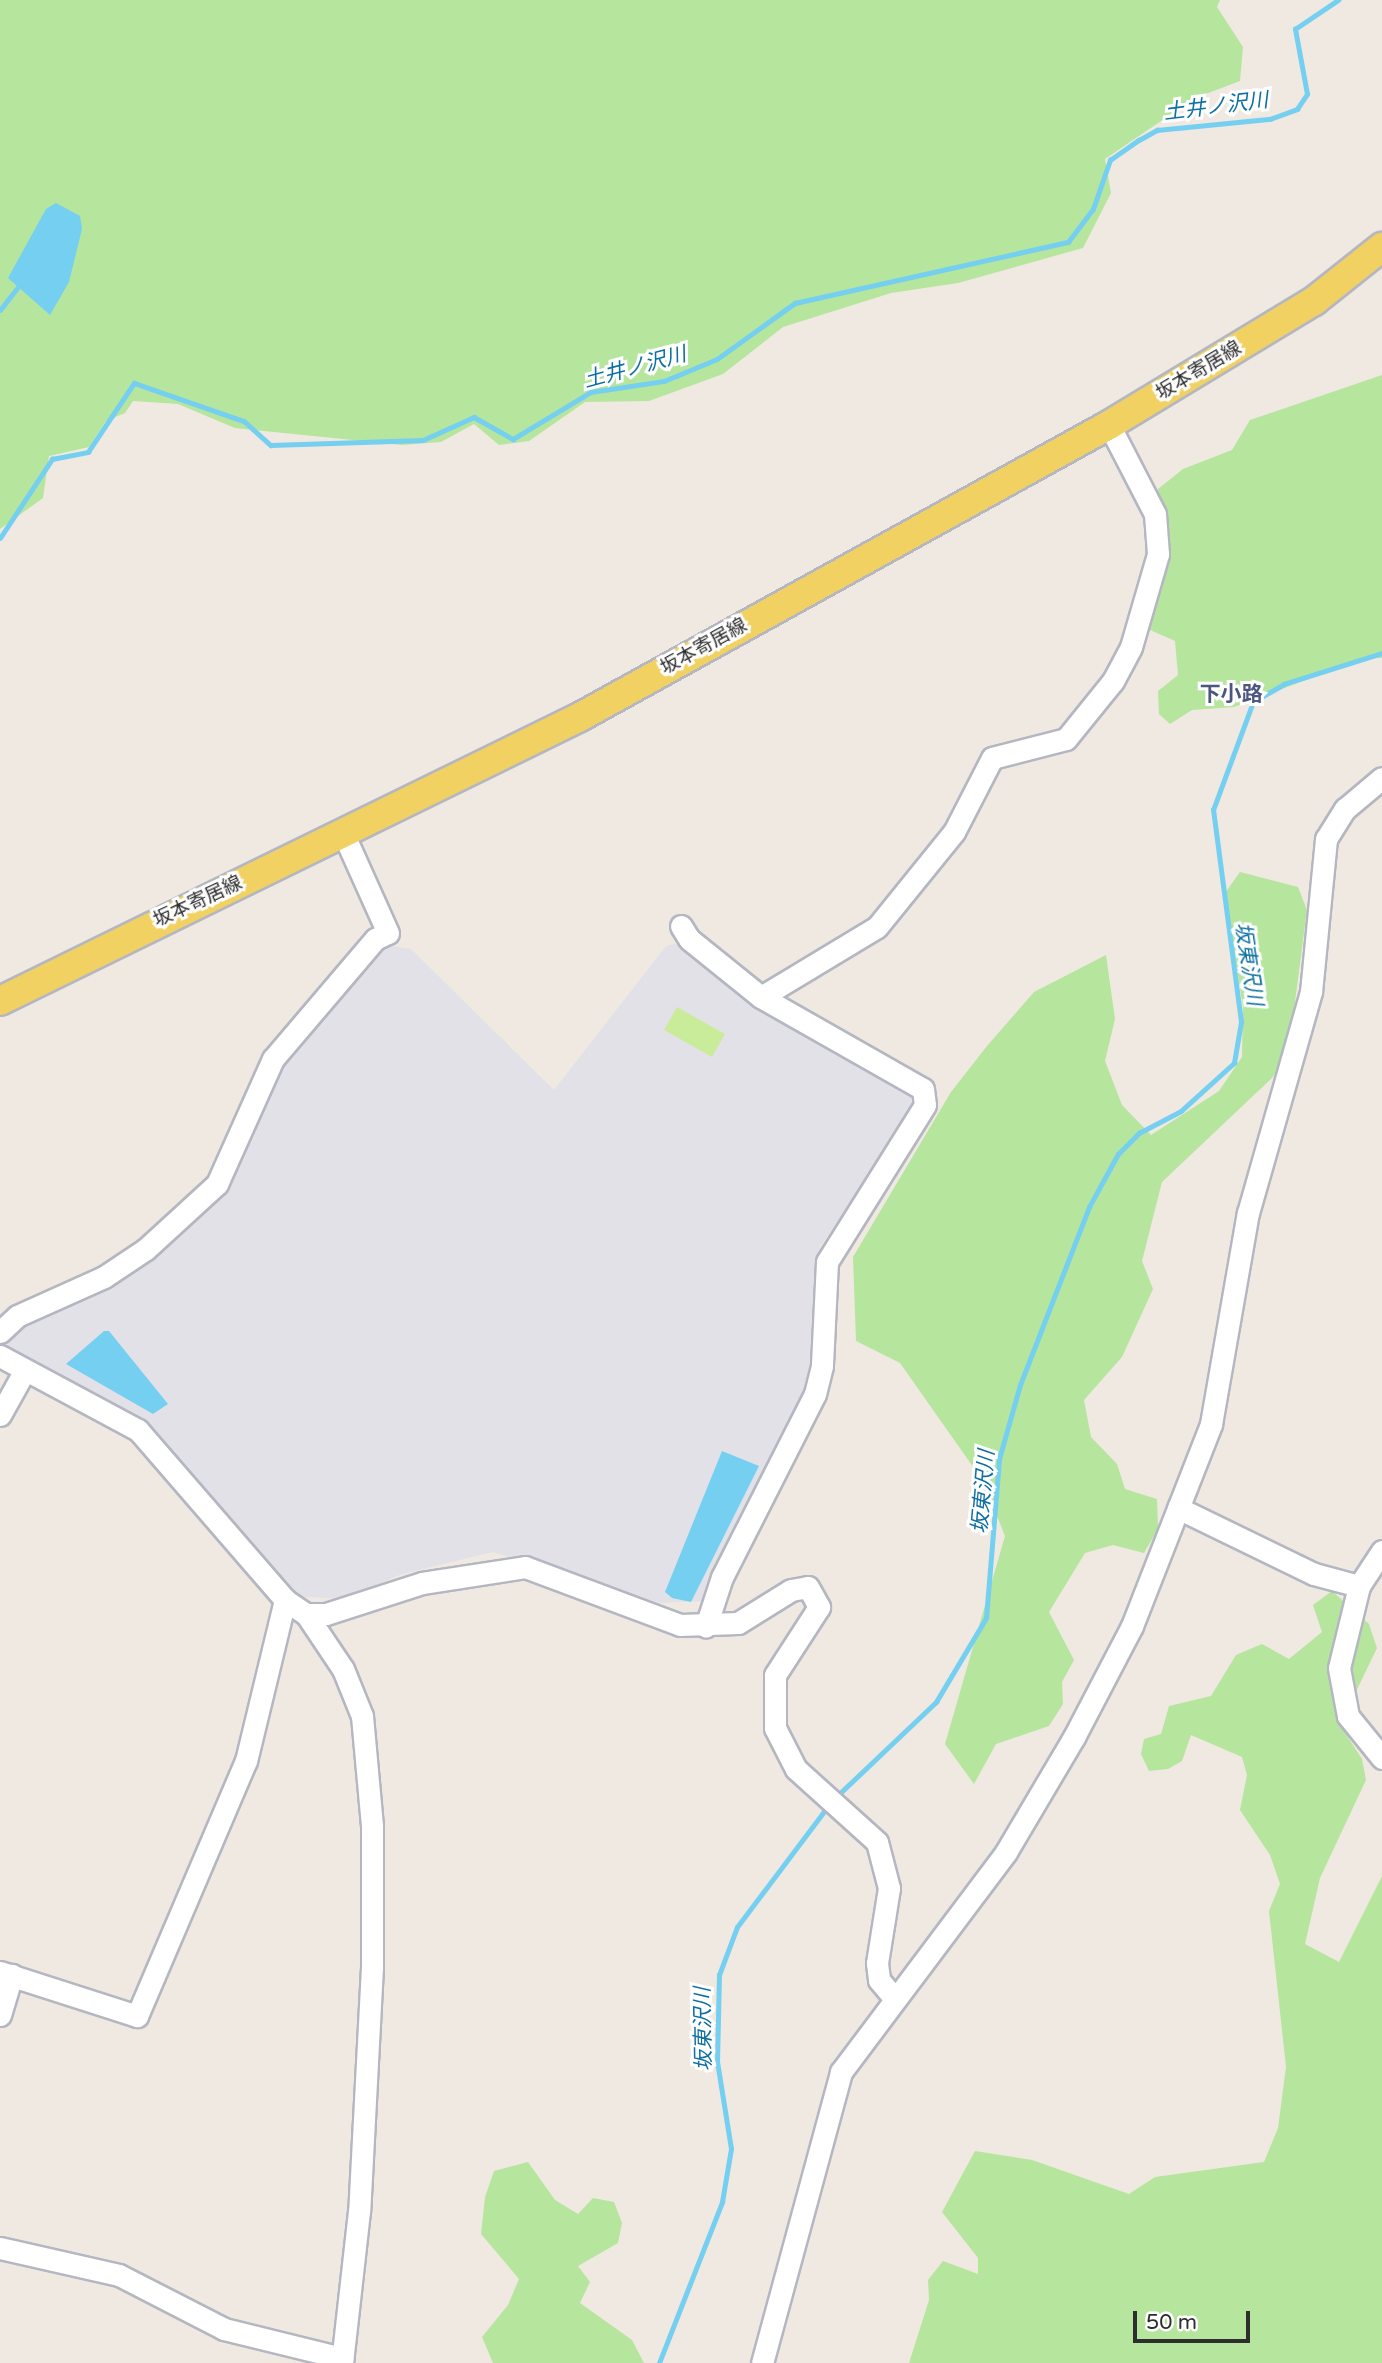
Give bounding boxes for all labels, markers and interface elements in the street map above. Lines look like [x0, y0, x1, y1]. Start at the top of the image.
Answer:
water label: 土井ノ沢川 [1162, 88, 1270, 126]
street label: 坂本寄居線 [1152, 337, 1246, 405]
water label: 土井ノ沢川 [581, 342, 689, 394]
street label: 坂本寄居線 [657, 614, 751, 680]
district label: 下小路 [1200, 682, 1262, 708]
street label: 坂本寄居線 [150, 872, 246, 932]
water label: 坂東沢川 [1229, 921, 1267, 1007]
water label: 坂東沢川 [968, 1449, 1000, 1535]
water label: 坂東沢川 [691, 1987, 717, 2071]
scale bar [1137, 2296, 1254, 2340]
text: 50 m [1146, 2310, 1197, 2335]

